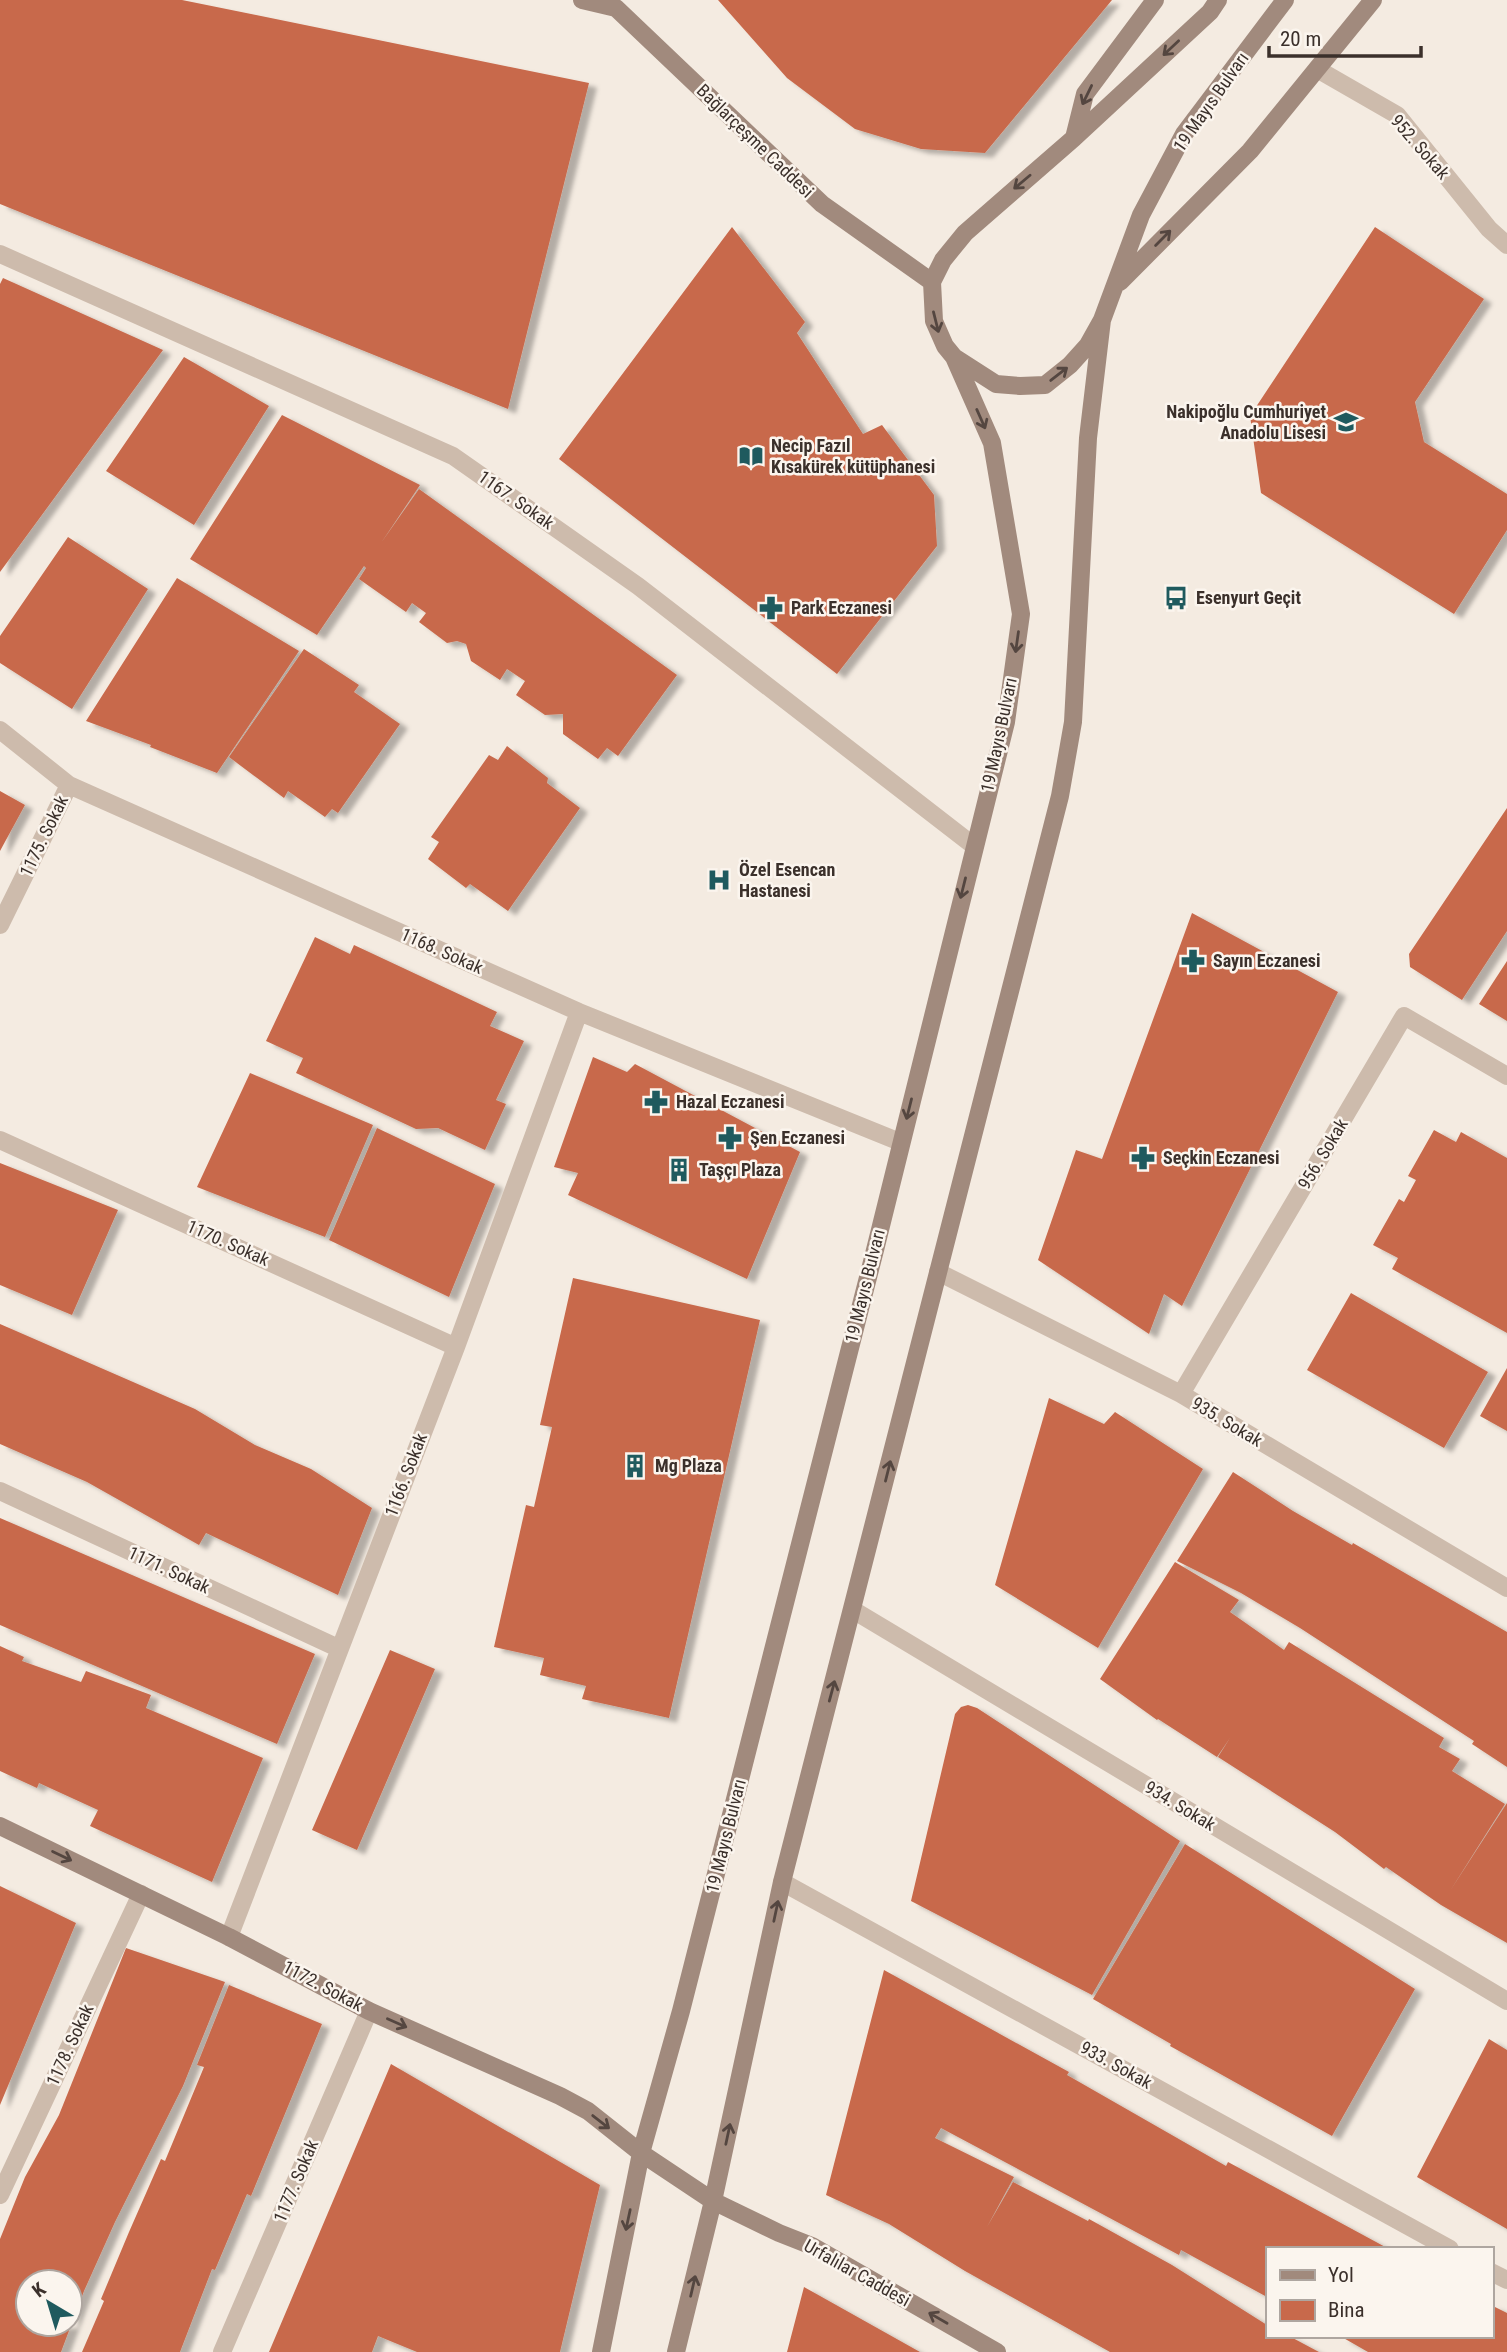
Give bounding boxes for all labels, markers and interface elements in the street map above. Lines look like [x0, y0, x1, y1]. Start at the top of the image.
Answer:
scale bar [1269, 14, 1421, 58]
text: 20 m [1280, 27, 1321, 51]
one-way arrow [1163, 40, 1180, 57]
street label: 19 Mayıs Bulvarı [1169, 48, 1253, 156]
street label: Bağlarçeşme Caddesi [693, 80, 818, 202]
one-way arrow [1080, 84, 1094, 105]
street label: 952. Sokak [1387, 110, 1454, 183]
one-way arrow [1013, 174, 1031, 190]
one-way arrow [1154, 230, 1171, 247]
one-way arrow [930, 310, 943, 333]
one-way arrow [1049, 366, 1068, 381]
place label: Nakipoğlu Cumhuriyet Anadolu Lisesi [1166, 401, 1326, 443]
one-way arrow [975, 408, 988, 430]
school or university icon: Nakipoğlu Cumhuriyet Anadolu Lisesi [1332, 408, 1360, 436]
place label: Necip Fazıl Kısakürek kütüphanesi [771, 435, 935, 477]
library icon: Necip Fazıl Kısakürek kütüphanesi [737, 442, 765, 470]
street label: 1167. Sokak [474, 466, 558, 533]
bus stop icon: Esenyurt Geçit [1162, 584, 1190, 612]
place label: Esenyurt Geçit [1196, 587, 1301, 608]
pharmacy icon: Park Eczanesi [757, 594, 785, 622]
place label: Park Eczanesi [791, 597, 892, 618]
one-way arrow [1010, 630, 1023, 653]
street label: 19 Mayıs Bulvarı [976, 676, 1021, 794]
street label: 1175. Sokak [15, 792, 72, 880]
place label: Özel Esencan Hastanesi [739, 859, 835, 901]
hospital icon: Özel Esencan Hastanesi [705, 866, 733, 894]
one-way arrow [956, 876, 970, 899]
street label: 1168. Sokak [398, 923, 487, 978]
pharmacy icon: Sayın Eczanesi [1179, 947, 1207, 975]
place label: Sayın Eczanesi [1213, 950, 1321, 971]
pharmacy icon: Hazal Eczanesi [642, 1088, 670, 1116]
place label: Hazal Eczanesi [676, 1091, 785, 1112]
one-way arrow [902, 1097, 915, 1120]
street label: 956. Sokak [1293, 1115, 1352, 1193]
pharmacy icon: Şen Eczanesi [716, 1124, 744, 1152]
place label: Şen Eczanesi [750, 1127, 845, 1148]
pharmacy icon: Seçkin Eczanesi [1129, 1144, 1157, 1172]
place label: Seçkin Eczanesi [1163, 1147, 1280, 1168]
building icon: Taşçı Plaza [665, 1156, 693, 1184]
place label: Taşçı Plaza [699, 1159, 781, 1180]
street label: 1170. Sokak [184, 1215, 273, 1270]
street label: 19 Mayıs Bulvarı [840, 1227, 889, 1345]
street label: 935. Sokak [1188, 1392, 1266, 1451]
street label: 1166. Sokak [380, 1430, 431, 1519]
building icon: Mg Plaza [621, 1452, 649, 1480]
place label: Mg Plaza [655, 1455, 722, 1476]
one-way arrow [882, 1460, 895, 1482]
street label: 1171. Sokak [125, 1542, 213, 1598]
one-way arrow [826, 1680, 839, 1703]
street label: 934. Sokak [1141, 1776, 1219, 1835]
street label: 19 Mayıs Bulvarı [701, 1777, 750, 1895]
one-way arrow [51, 1850, 72, 1863]
one-way arrow [769, 1900, 783, 1923]
street label: 1172. Sokak [280, 1956, 367, 2015]
street label: 1178. Sokak [42, 2001, 98, 2089]
one-way arrow [385, 2017, 407, 2030]
street label: 933. Sokak [1077, 2036, 1156, 2093]
one-way arrow [591, 2114, 610, 2129]
one-way arrow [721, 2123, 735, 2146]
street label: 1177. Sokak [269, 2136, 322, 2225]
one-way arrow [620, 2208, 634, 2231]
street label: Urfalılar Caddesi [800, 2235, 914, 2310]
legend [1266, 2247, 1493, 2338]
text: Yol [1328, 2263, 1354, 2287]
north arrow [14, 2268, 84, 2338]
one-way arrow [687, 2275, 700, 2298]
text: K [28, 2277, 50, 2302]
text: Bina [1328, 2298, 1365, 2322]
one-way arrow [928, 2311, 949, 2324]

